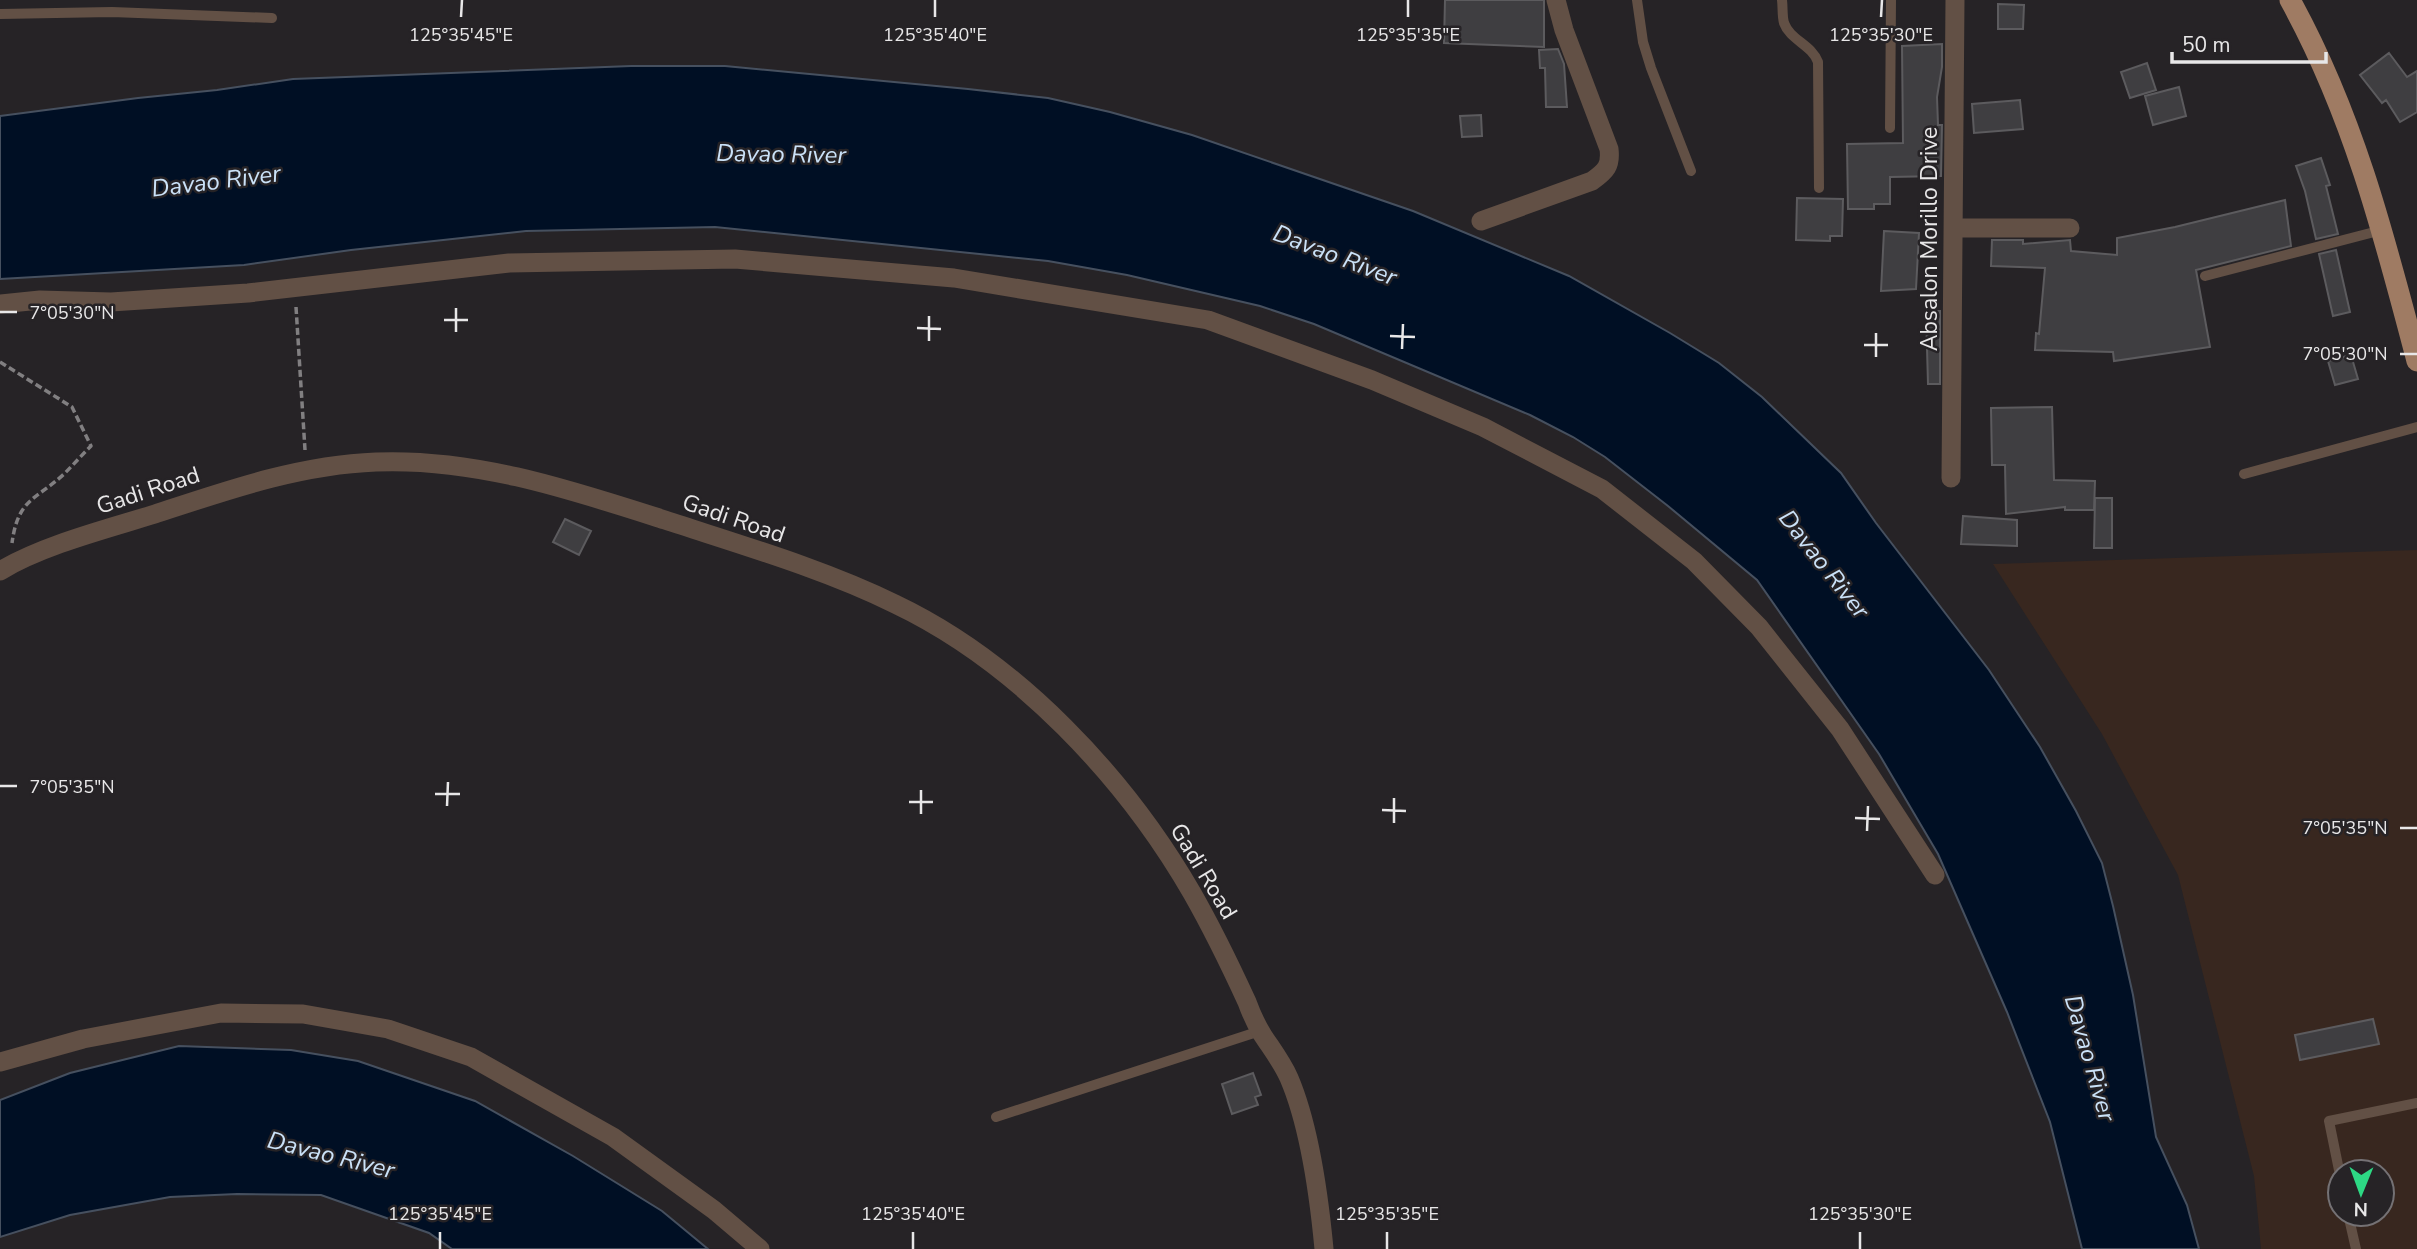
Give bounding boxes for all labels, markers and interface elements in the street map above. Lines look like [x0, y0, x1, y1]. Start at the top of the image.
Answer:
scale bar [2172, 21, 2326, 65]
text: 125°35'45"E [409, 23, 513, 47]
text: 125°35'40"E [883, 23, 987, 47]
text: 125°35'35"E [1356, 23, 1460, 47]
text: 125°35'30"E [1829, 23, 1933, 47]
text: 50 m [2182, 31, 2231, 59]
street label: Absalon Morillo Drive [1914, 127, 1945, 351]
water label: Davao River [716, 137, 848, 171]
water label: Davao River [150, 157, 284, 205]
water label: Davao River [1269, 217, 1403, 294]
text: 7°05'30"N [29, 301, 115, 325]
text: 7°05'30"N [2302, 342, 2388, 366]
street label: Gadi Road [92, 459, 204, 522]
street label: Gadi Road [678, 486, 789, 551]
water label: Davao River [1771, 503, 1877, 626]
text: 7°05'35"N [29, 775, 115, 799]
text: 7°05'35"N [2302, 816, 2388, 840]
street label: Gadi Road [1163, 817, 1244, 925]
water label: Davao River [2057, 991, 2124, 1126]
water label: Davao River [264, 1124, 399, 1187]
north arrow [2326, 1158, 2396, 1228]
text: N [2353, 1196, 2368, 1222]
text: 125°35'45"E [388, 1202, 492, 1226]
text: 125°35'40"E [861, 1202, 965, 1226]
text: 125°35'35"E [1335, 1202, 1439, 1226]
text: 125°35'30"E [1808, 1202, 1912, 1226]

